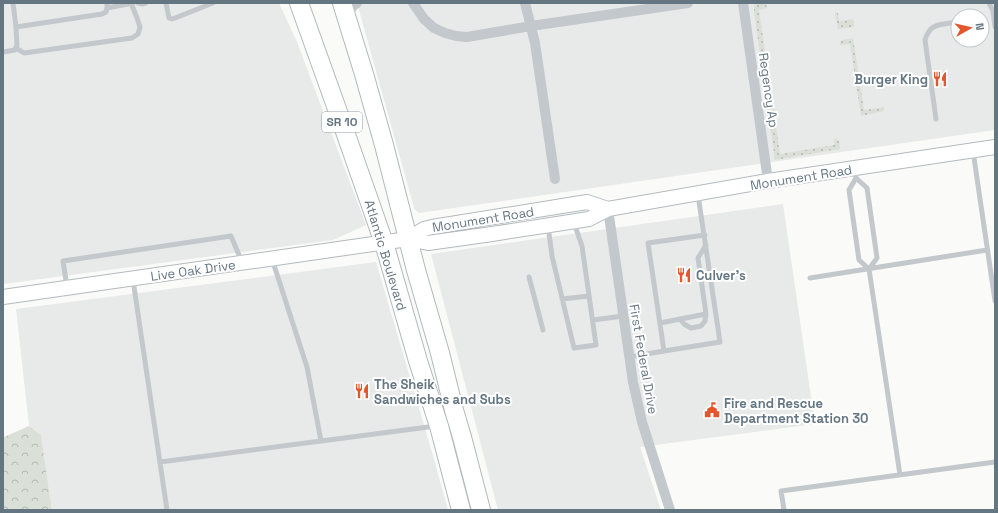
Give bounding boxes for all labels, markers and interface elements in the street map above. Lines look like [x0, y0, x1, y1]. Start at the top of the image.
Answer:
north arrow [950, 8, 990, 48]
text: N [972, 22, 987, 31]
street label: Regency Ap [755, 52, 782, 129]
restaurant icon: Burger King [931, 70, 949, 88]
place label: Burger King [854, 71, 928, 88]
road number: SR 10 [322, 112, 362, 132]
street label: Monument Road [749, 161, 853, 194]
street label: Atlantic Boulevard [361, 198, 410, 313]
street label: Monument Road [431, 203, 535, 236]
street label: Live Oak Drive [149, 256, 237, 285]
restaurant icon: Culver's [675, 266, 693, 284]
place label: Culver's [696, 267, 746, 284]
street label: First Federal Drive [625, 303, 662, 415]
place label: The Sheik Sandwiches and Subs [374, 376, 511, 408]
restaurant icon: The Sheik Sandwiches and Subs [353, 382, 371, 400]
place label: Fire and Rescue Department Station 30 [724, 395, 869, 427]
public building icon: Fire and Rescue Department Station 30 [703, 401, 721, 419]

